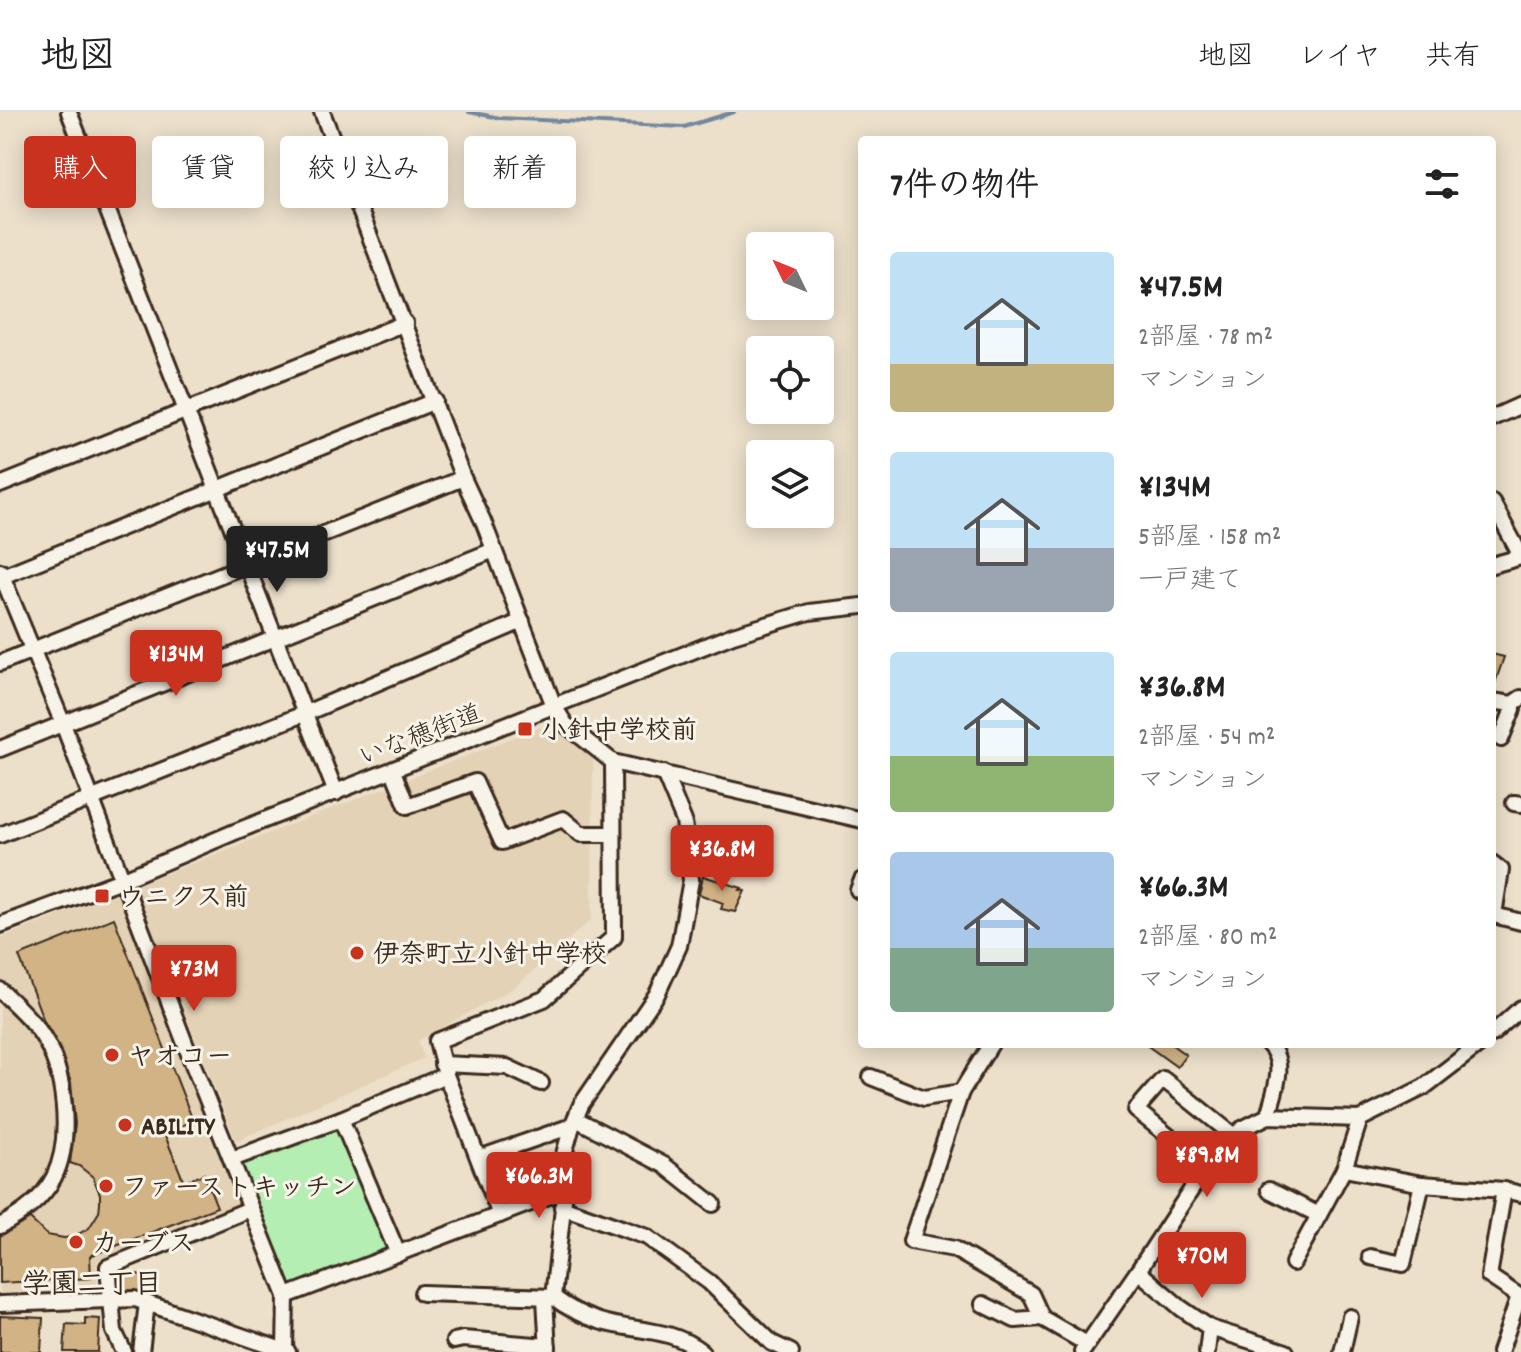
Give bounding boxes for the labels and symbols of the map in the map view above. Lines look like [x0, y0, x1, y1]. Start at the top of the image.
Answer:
north arrow [746, 232, 834, 320]
pin: ¥47.5M [212, 526, 342, 594]
pin: ¥134M [120, 630, 232, 698]
street label: いな穂街道 [354, 697, 489, 778]
place label: 小針中学校前 [541, 714, 697, 751]
marker: 小針中学校前 [516, 720, 534, 738]
pin: ¥36.8M [657, 825, 787, 893]
place label: ウニクス前 [118, 881, 249, 918]
marker: ウニクス前 [93, 887, 111, 905]
place label: 伊奈町立小針中学校 [373, 938, 607, 975]
marker: 伊奈町立小針中学校 [348, 944, 366, 962]
pin: ¥73M [147, 945, 241, 1013]
place label: ヤオコー [128, 1040, 232, 1077]
marker: ヤオコー [103, 1046, 121, 1064]
place label: ABILITY [141, 1110, 216, 1147]
marker: ABILITY [116, 1116, 134, 1134]
pin: ¥89.8M [1142, 1131, 1272, 1199]
pin: ¥66.3M [474, 1152, 604, 1220]
place label: ファーストキッチン [122, 1171, 357, 1208]
marker: ファーストキッチン [97, 1177, 115, 1195]
place label: カーブス [92, 1227, 194, 1264]
pin: ¥70M [1155, 1232, 1249, 1300]
marker: カーブス [67, 1233, 85, 1251]
district label: 学園二丁目 [22, 1267, 162, 1307]

